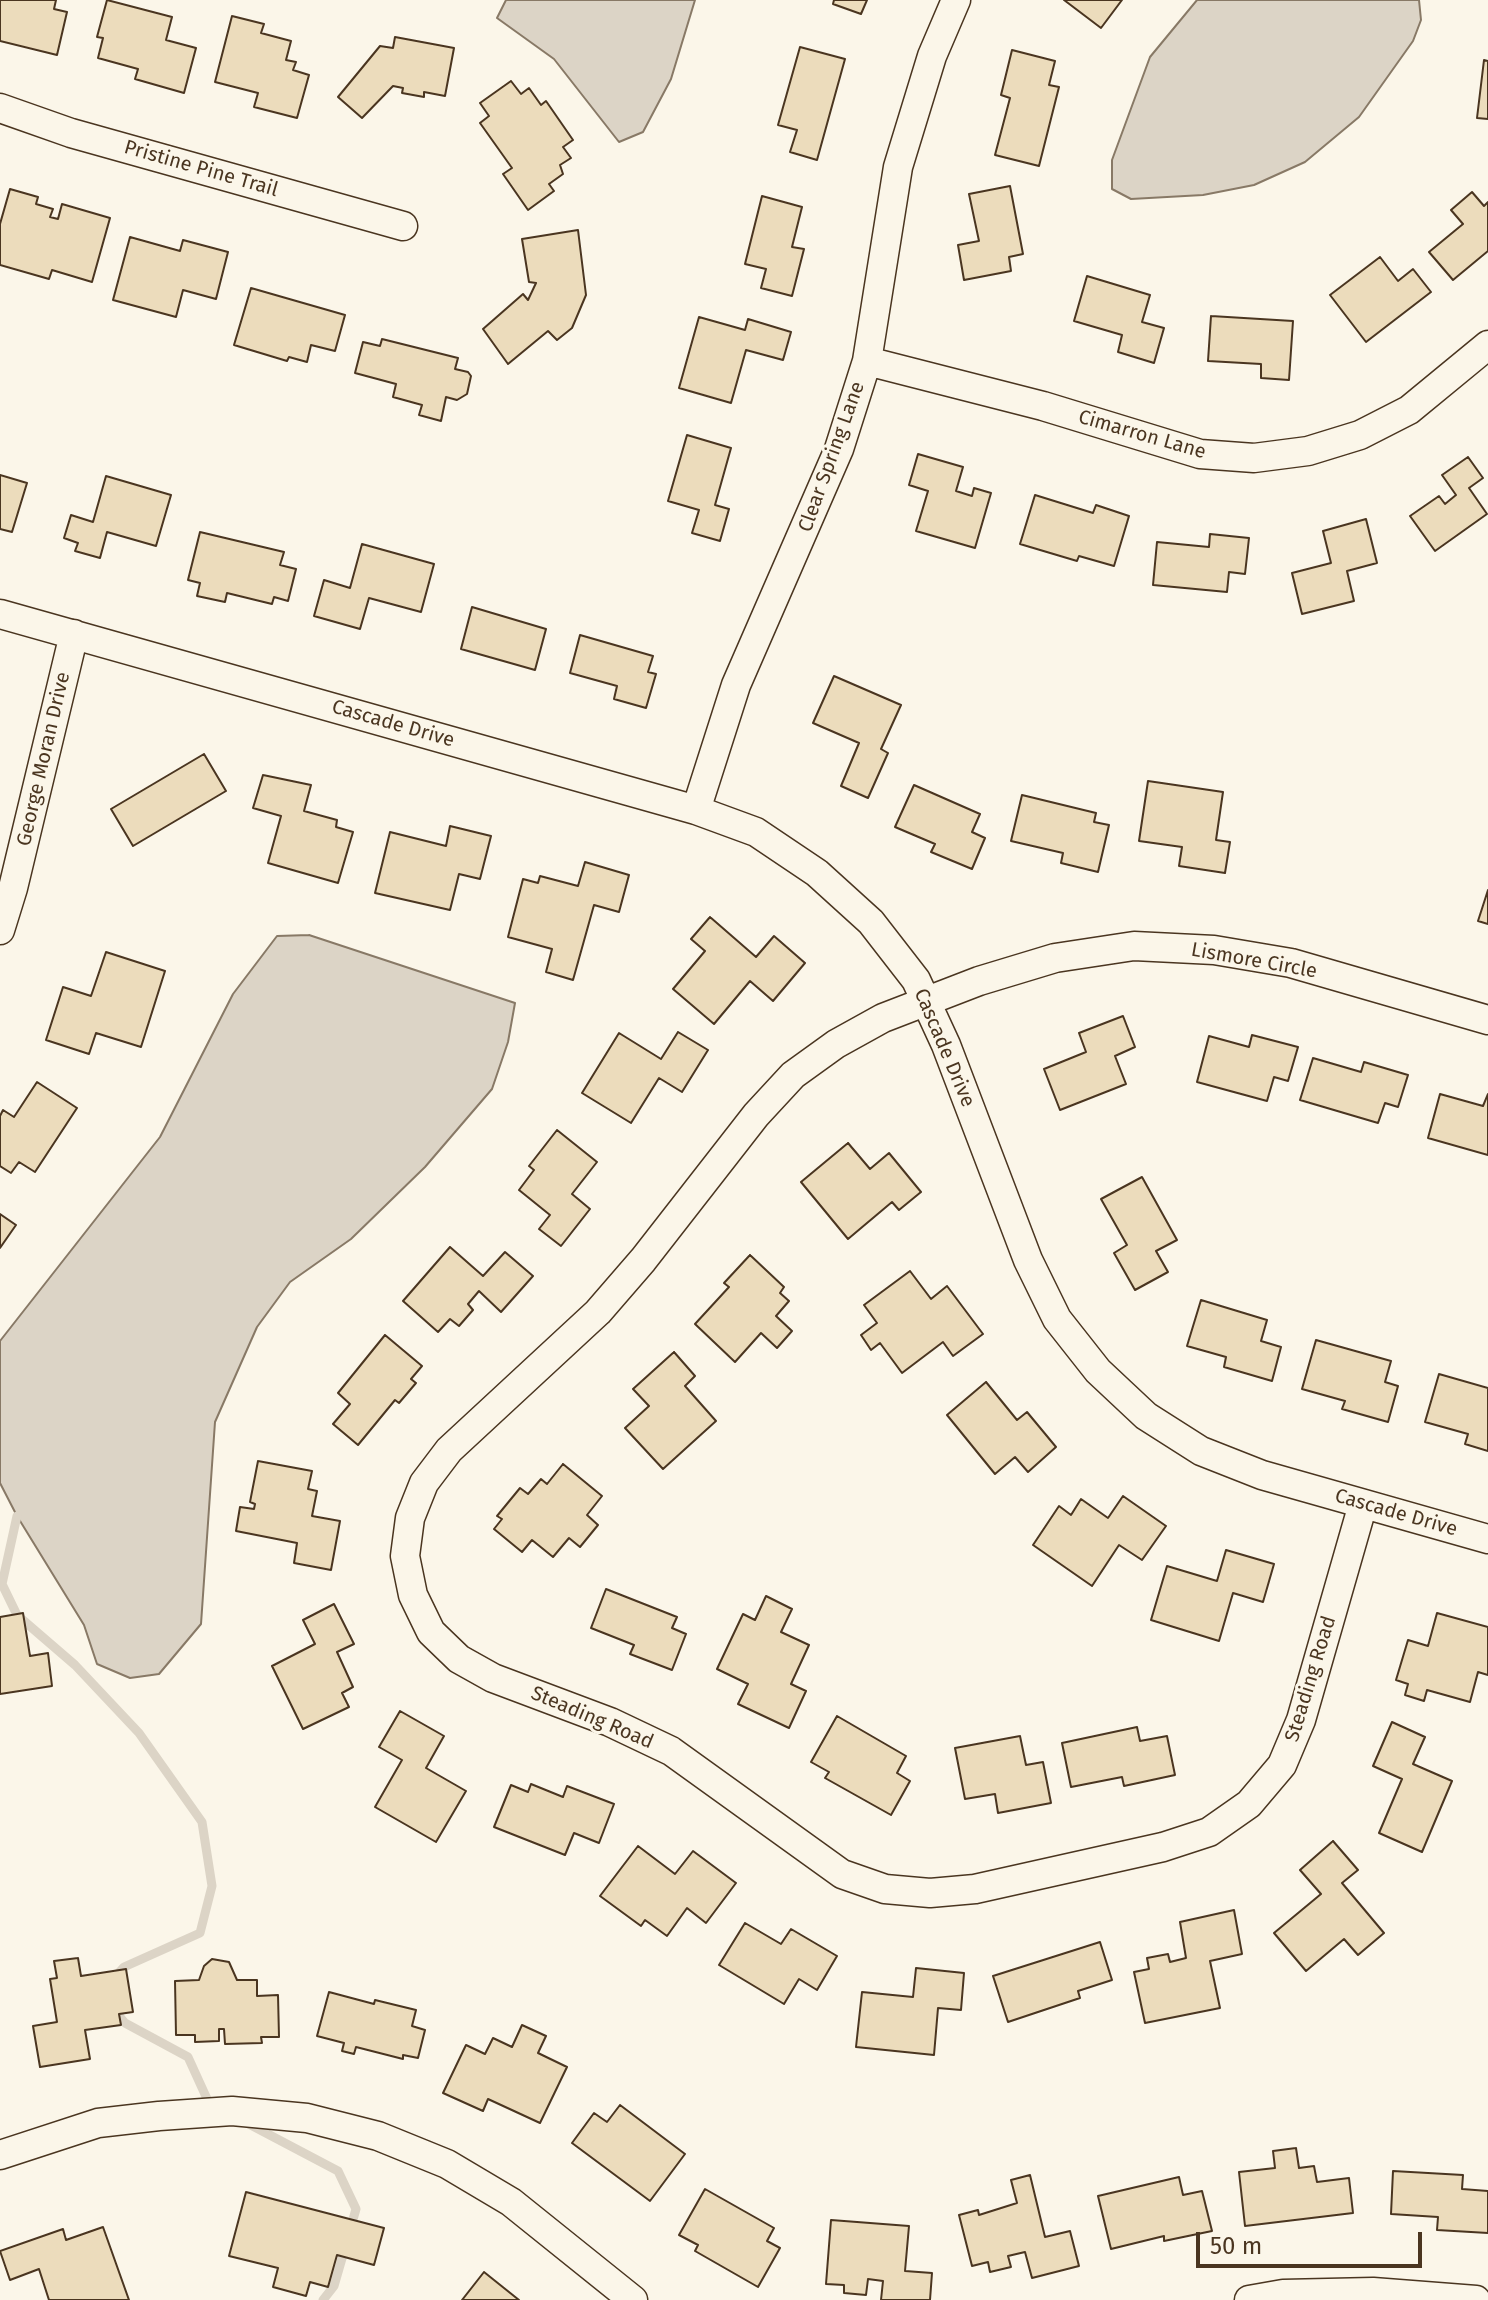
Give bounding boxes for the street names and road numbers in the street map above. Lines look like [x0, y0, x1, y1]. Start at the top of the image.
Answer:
street label: Pristine Pine Trail [121, 136, 281, 202]
street label: Clear Spring Lane [794, 379, 870, 535]
street label: Cimarron Lane [1075, 405, 1209, 465]
street label: George Moran Drive [12, 670, 76, 848]
street label: Cascade Drive [329, 695, 457, 753]
street label: Lismore Circle [1189, 938, 1319, 984]
street label: Cascade Drive [908, 985, 980, 1111]
street label: Cascade Drive [1332, 1484, 1460, 1542]
street label: Steading Road [1280, 1613, 1342, 1745]
street label: Steading Road [527, 1681, 657, 1755]

